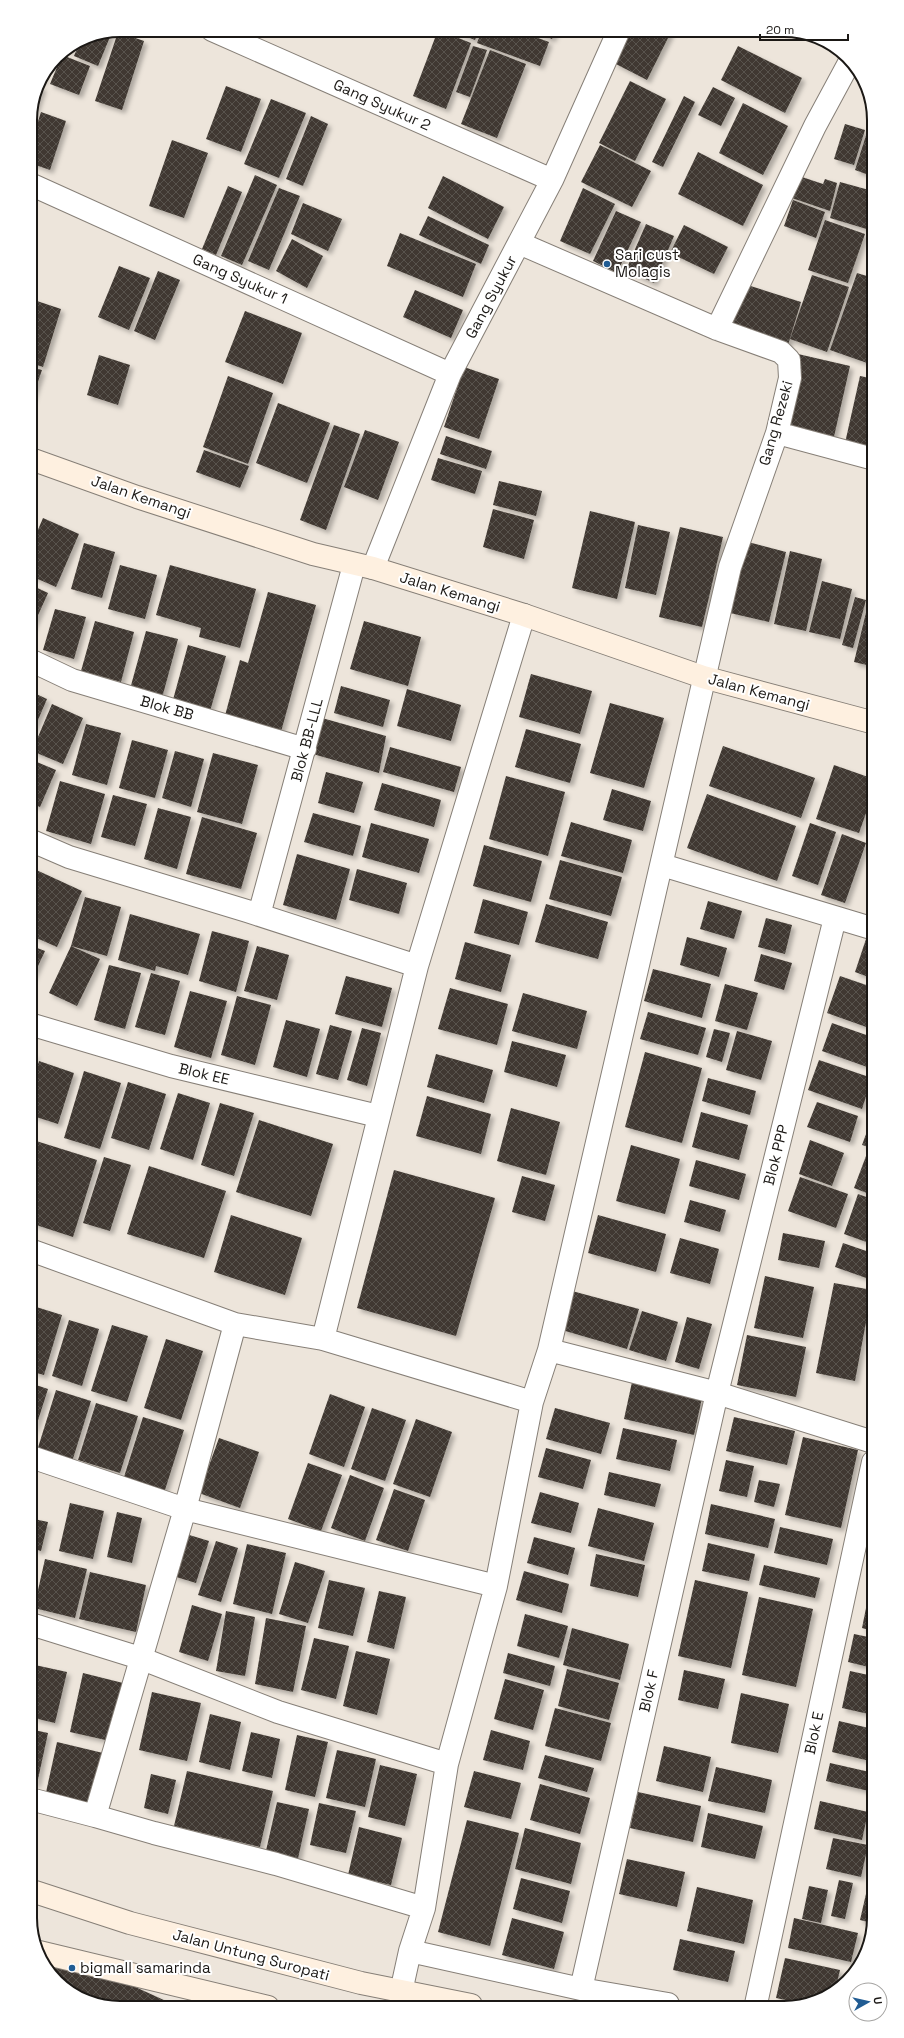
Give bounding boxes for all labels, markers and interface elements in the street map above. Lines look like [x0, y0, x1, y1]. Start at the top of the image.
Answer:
scale bar [760, 16, 848, 42]
text: 20 m [766, 22, 794, 38]
street label: Gang Syukur 2 [331, 75, 434, 134]
place label: Sari cust Molagis [615, 245, 679, 281]
street label: Gang Syukur 1 [190, 249, 291, 308]
street label: Gang Syukur [461, 252, 521, 342]
marker: Sari cust Molagis [602, 259, 612, 269]
street label: Gang Rezeki [754, 378, 797, 468]
street label: Jalan Kemangi [89, 471, 194, 522]
street label: Jalan Kemangi [398, 567, 503, 616]
street label: Jalan Kemangi [706, 669, 812, 714]
street label: Blok BB [138, 691, 196, 724]
street label: Blok BB-LLL [286, 696, 327, 784]
street label: Blok EE [177, 1058, 231, 1089]
street label: Blok PPP [759, 1123, 792, 1187]
street label: Blok F [634, 1668, 663, 1714]
street label: Blok E [800, 1710, 827, 1756]
street label: Jalan Untung Suropati [171, 1924, 332, 1985]
place label: bigmall samarinda [80, 1958, 211, 1977]
marker: bigmall samarinda [67, 1963, 77, 1973]
north arrow [848, 1982, 888, 2022]
text: U [870, 1996, 885, 2005]

